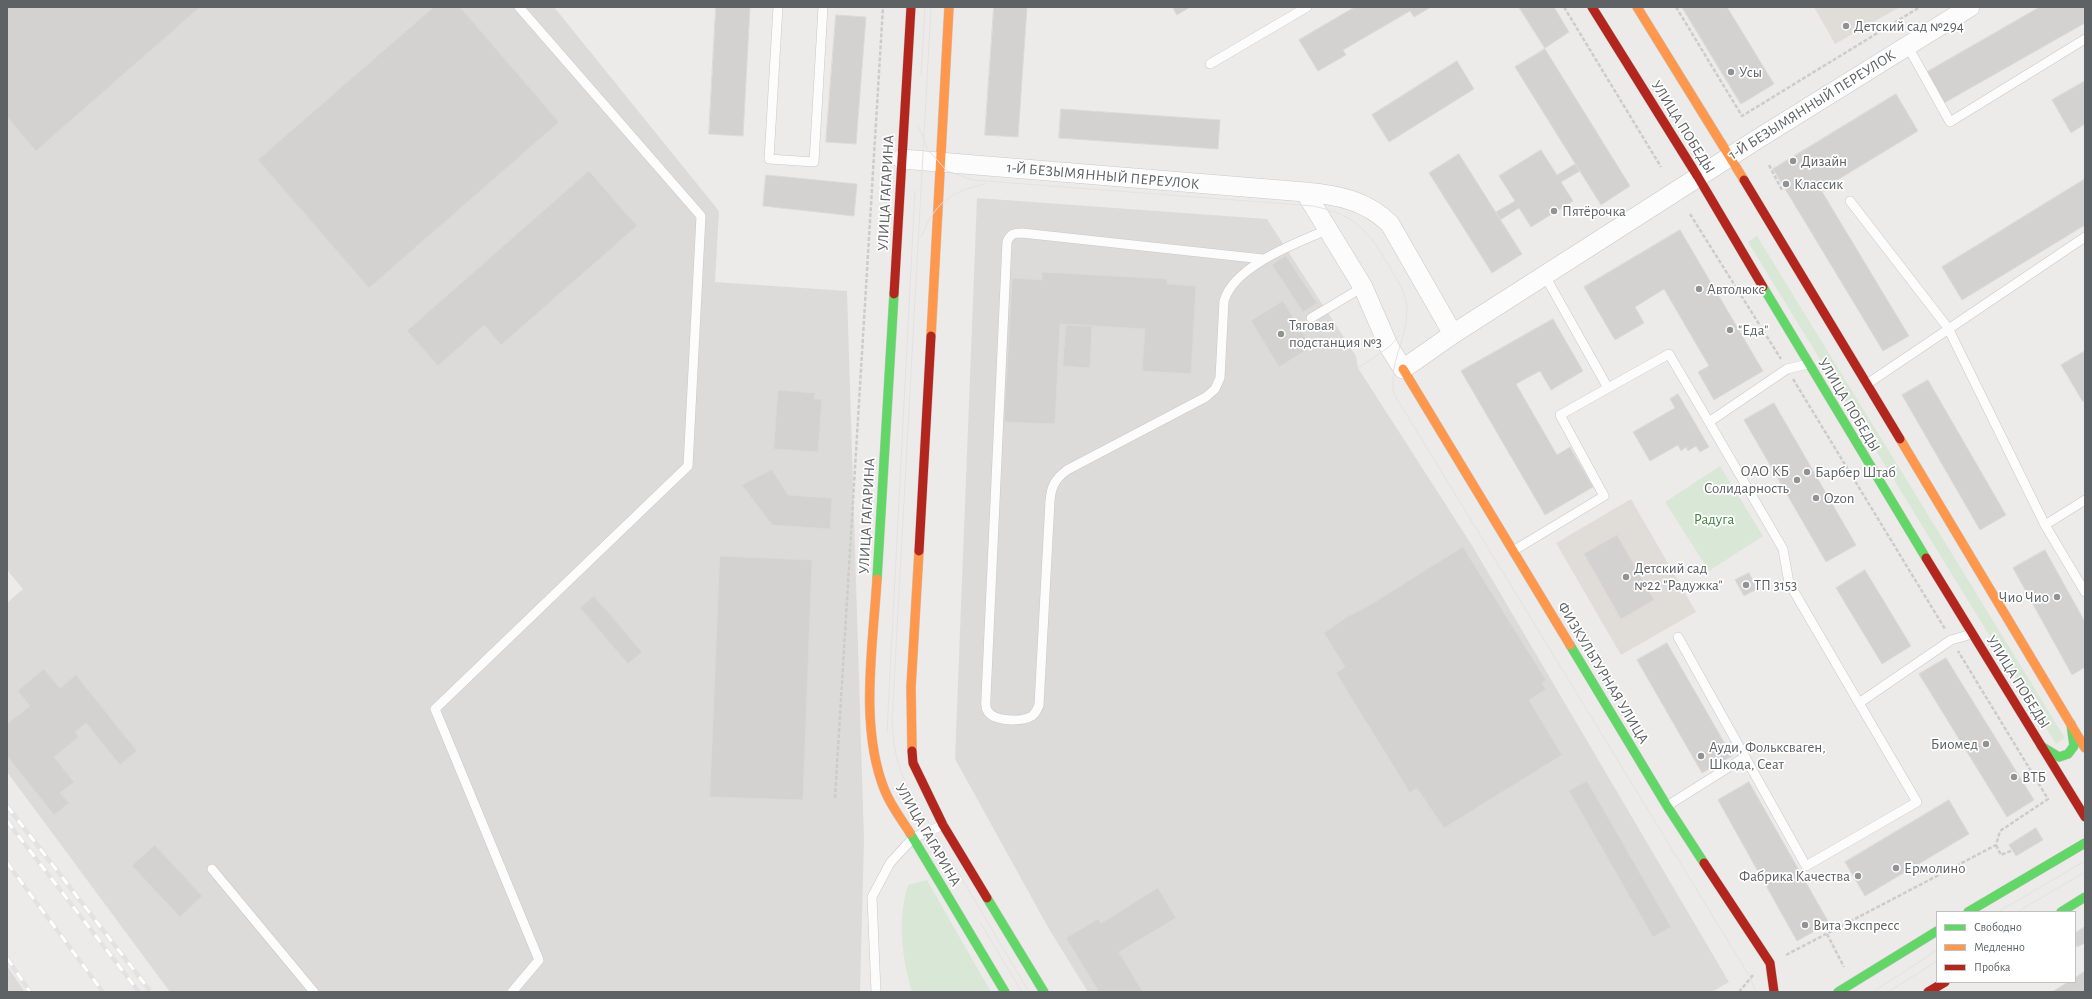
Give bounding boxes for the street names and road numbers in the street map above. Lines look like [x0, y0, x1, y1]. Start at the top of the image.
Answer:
street label: 1-Й БЕЗЫМЯННЫЙ ПЕРЕУЛОК [1725, 46, 1899, 164]
street label: УЛИЦА ПОБЕДЫ [1647, 77, 1719, 177]
street label: УЛИЦА ГАГАРИНА [874, 135, 898, 251]
street label: 1-Й БЕЗЫМЯННЫЙ ПЕРЕУЛОК [1006, 159, 1200, 193]
street label: УЛИЦА ПОБЕДЫ [1814, 355, 1884, 455]
street label: УЛИЦА ГАГАРИНА [855, 458, 879, 574]
street label: ФИЗКУЛЬТУРНАЯ УЛИЦА [1554, 599, 1652, 747]
street label: УЛИЦА ПОБЕДЫ [1982, 632, 2054, 732]
street label: УЛИЦА ГАГАРИНА [891, 780, 965, 890]

